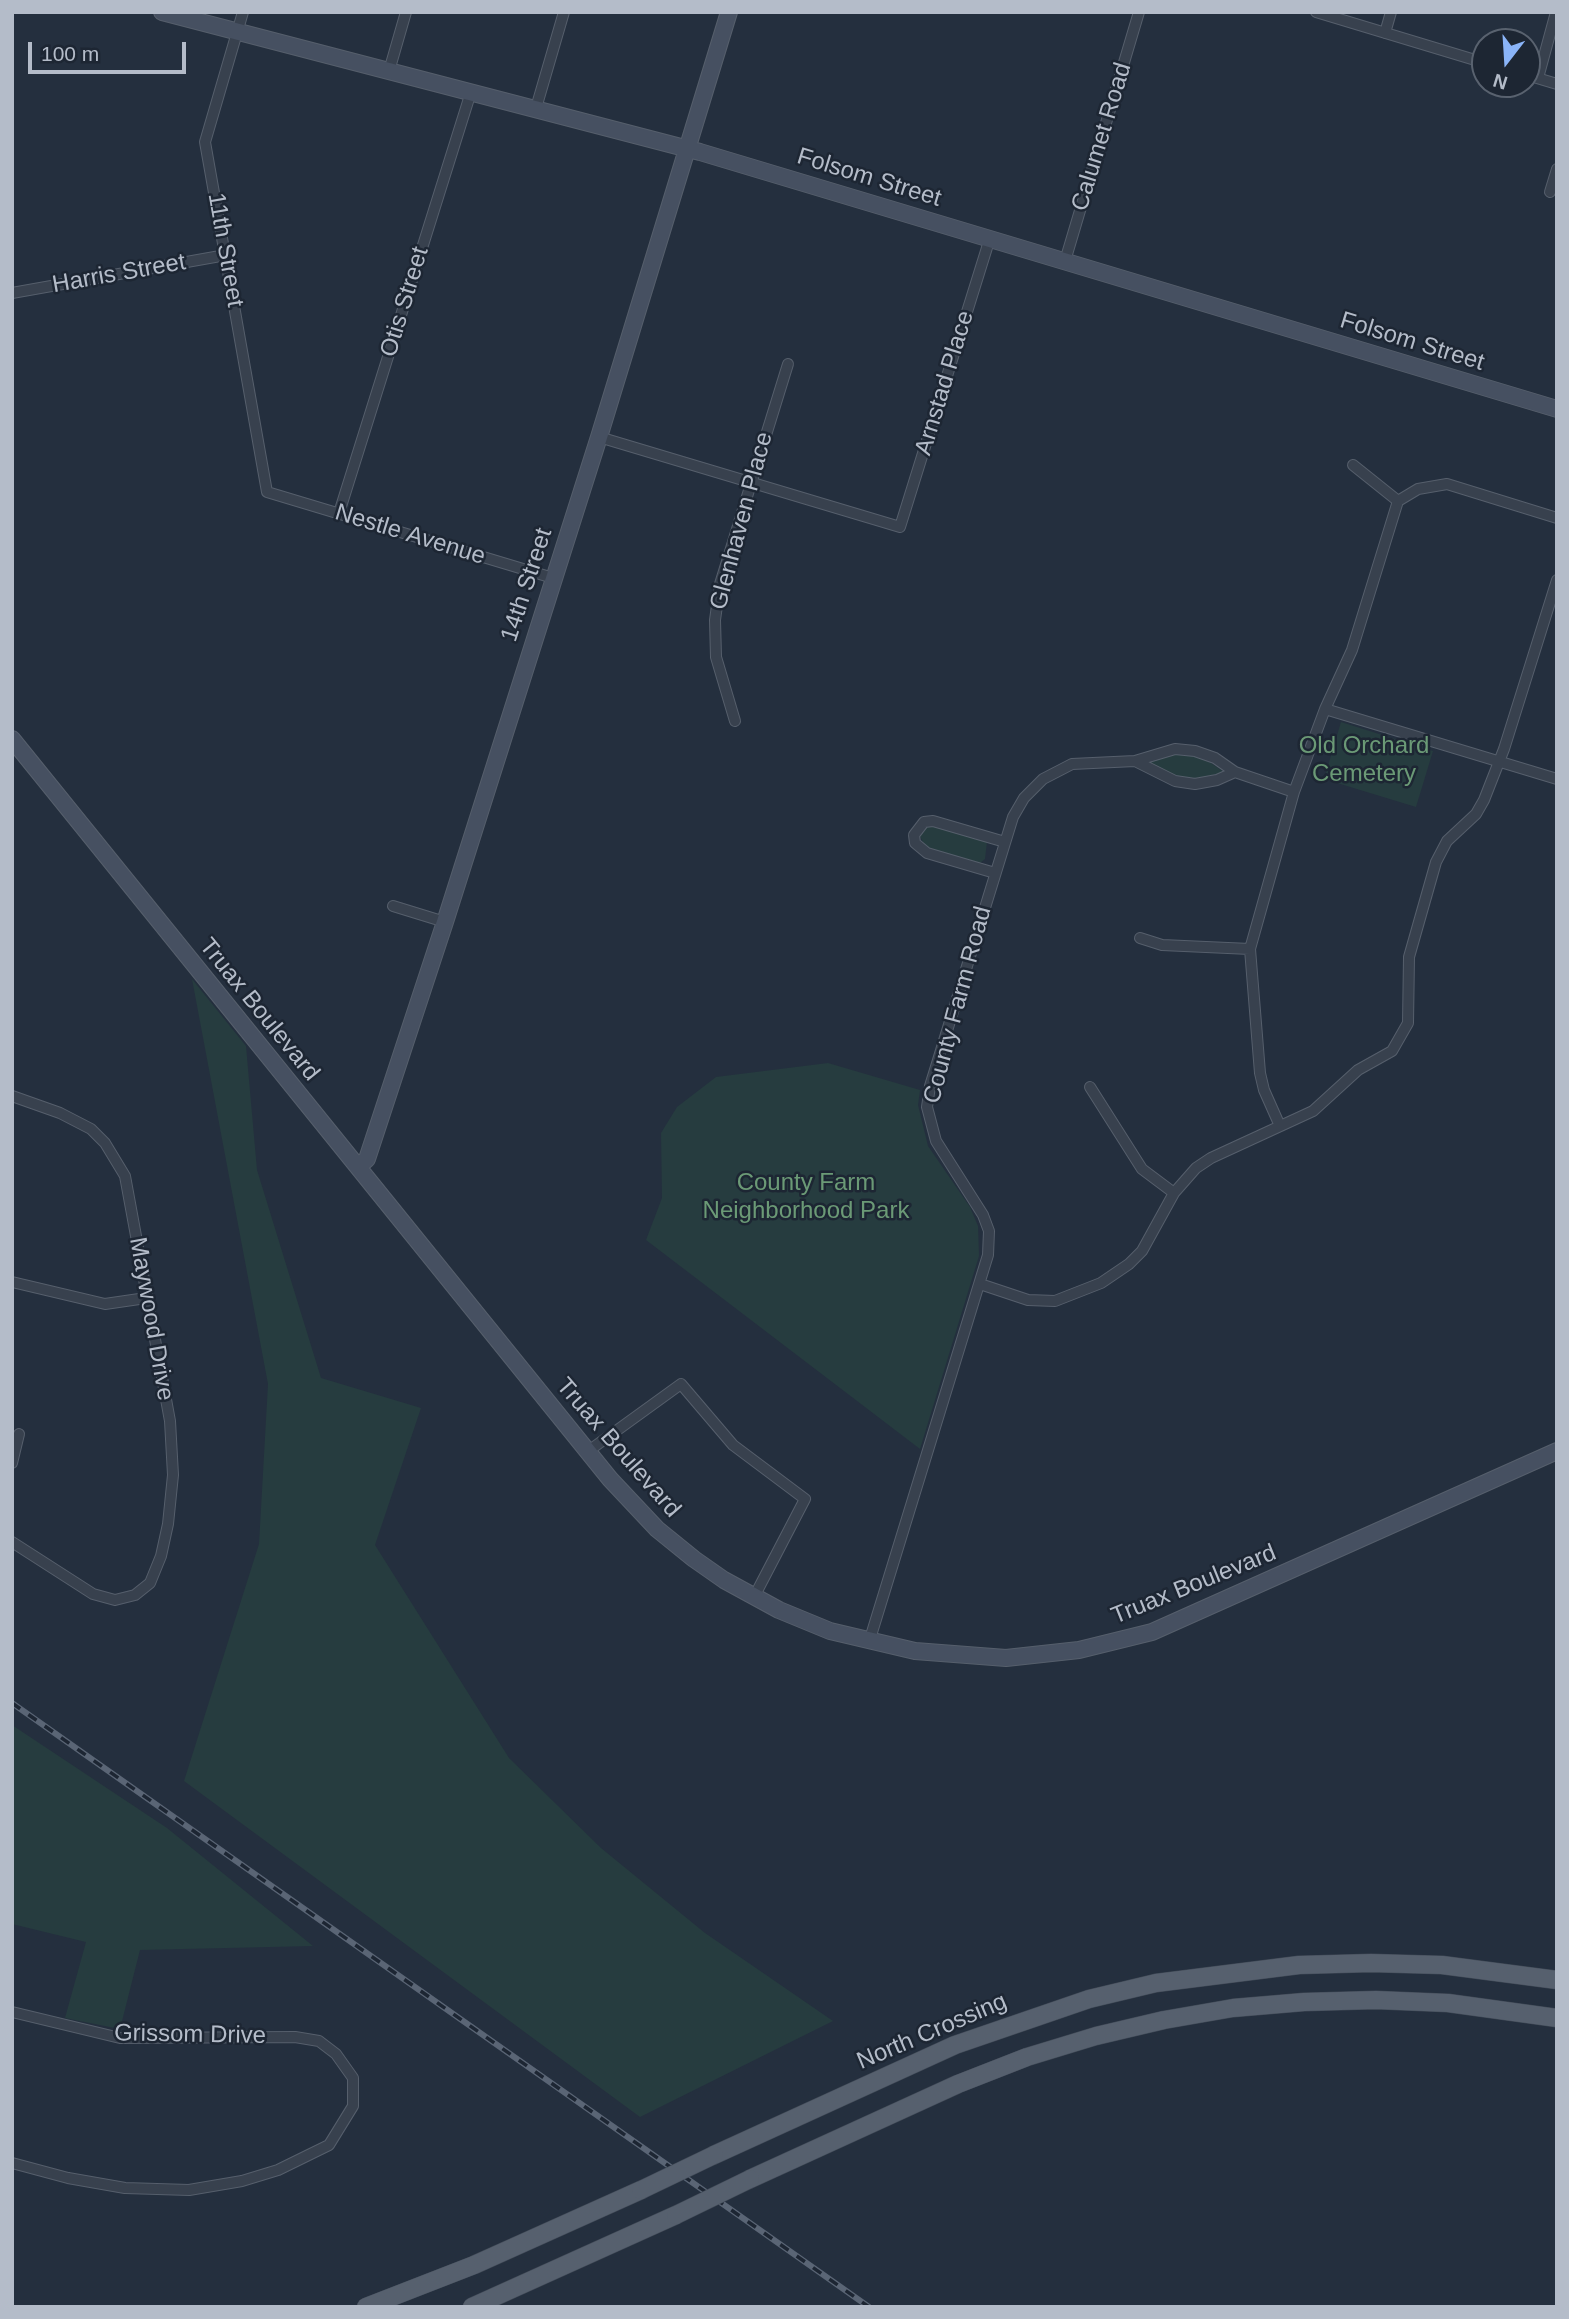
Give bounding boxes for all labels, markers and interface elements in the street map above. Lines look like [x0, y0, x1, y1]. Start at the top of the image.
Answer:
scale bar [32, 28, 189, 72]
north arrow [1471, 28, 1541, 98]
text: 100 m [41, 42, 99, 65]
street label: Calumet Road [1066, 59, 1138, 215]
text: N [1491, 70, 1510, 94]
street label: Folsom Street [793, 142, 945, 214]
street label: 11th Street [201, 191, 249, 309]
street label: Otis Street [375, 244, 435, 360]
street label: Harris Street [50, 248, 188, 300]
street label: Folsom Street [1336, 306, 1488, 378]
street label: Arnstad Place [909, 307, 981, 459]
street label: Glenhaven Place [704, 429, 780, 613]
street label: Nestle Avenue [331, 498, 489, 572]
street label: 14th Street [495, 525, 559, 645]
park label: Old Orchard Cemetery [1299, 732, 1429, 788]
street label: County Farm Road [918, 903, 998, 1107]
street label: Truax Boulevard [193, 933, 325, 1087]
park label: County Farm Neighborhood Park [703, 1169, 909, 1225]
street label: Maywood Drive [122, 1235, 180, 1403]
street label: Truax Boulevard [550, 1372, 686, 1524]
street label: Truax Boulevard [1107, 1539, 1281, 1631]
street label: North Crossing [853, 1987, 1011, 2077]
street label: Grissom Drive [114, 2019, 266, 2051]

